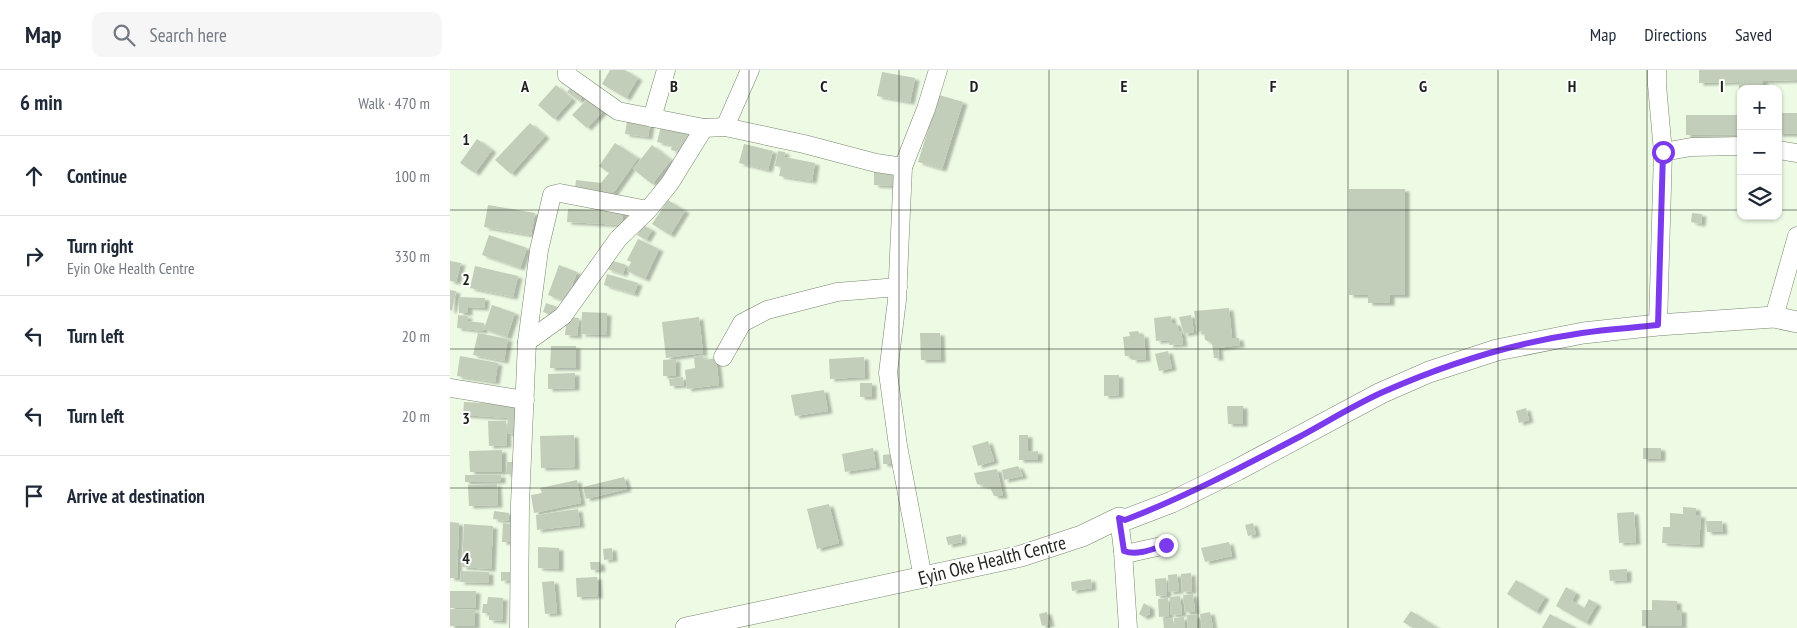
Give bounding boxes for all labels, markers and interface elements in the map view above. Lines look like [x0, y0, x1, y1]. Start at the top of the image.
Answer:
search box [92, 12, 442, 57]
text: Map [25, 19, 62, 50]
icon: search [110, 21, 138, 49]
text: Search here [150, 23, 227, 47]
text: Map [1590, 23, 1616, 46]
text: Directions [1644, 23, 1707, 46]
text: Saved [1735, 23, 1772, 46]
text: A [520, 76, 530, 96]
text: B [670, 76, 678, 96]
text: C [820, 76, 828, 96]
text: D [970, 76, 979, 96]
text: E [1121, 76, 1128, 96]
text: F [1270, 76, 1277, 96]
text: G [1419, 76, 1427, 96]
text: H [1568, 76, 1576, 96]
text: I [1720, 76, 1724, 96]
map controls [1737, 85, 1782, 220]
button: + [1737, 85, 1782, 130]
text: 6 min [20, 89, 62, 116]
text: Walk · 470 m [358, 93, 430, 113]
text: 1 [462, 129, 470, 149]
button: − [1737, 130, 1782, 175]
route start [1652, 141, 1675, 164]
icon: ahead [20, 162, 48, 190]
text: Continue [67, 164, 127, 188]
text: 100 m [395, 166, 430, 186]
button: layers [1737, 175, 1782, 220]
text: Turn right [67, 234, 133, 258]
icon: right [20, 242, 48, 270]
text: 330 m [395, 246, 430, 266]
text: Eyin Oke Health Centre [67, 258, 195, 278]
text: 2 [462, 269, 470, 289]
icon: left [20, 322, 48, 350]
text: Turn left [67, 324, 124, 348]
text: 20 m [402, 326, 430, 346]
icon: left [20, 402, 48, 430]
text: Turn left [67, 404, 124, 428]
text: 20 m [402, 406, 430, 426]
text: 3 [462, 408, 470, 428]
icon: arrive [20, 482, 48, 510]
text: Arrive at destination [67, 484, 205, 508]
street label: Eyin Oke Health Centre [916, 530, 1069, 590]
route end [1155, 534, 1178, 557]
text: 4 [462, 548, 470, 568]

